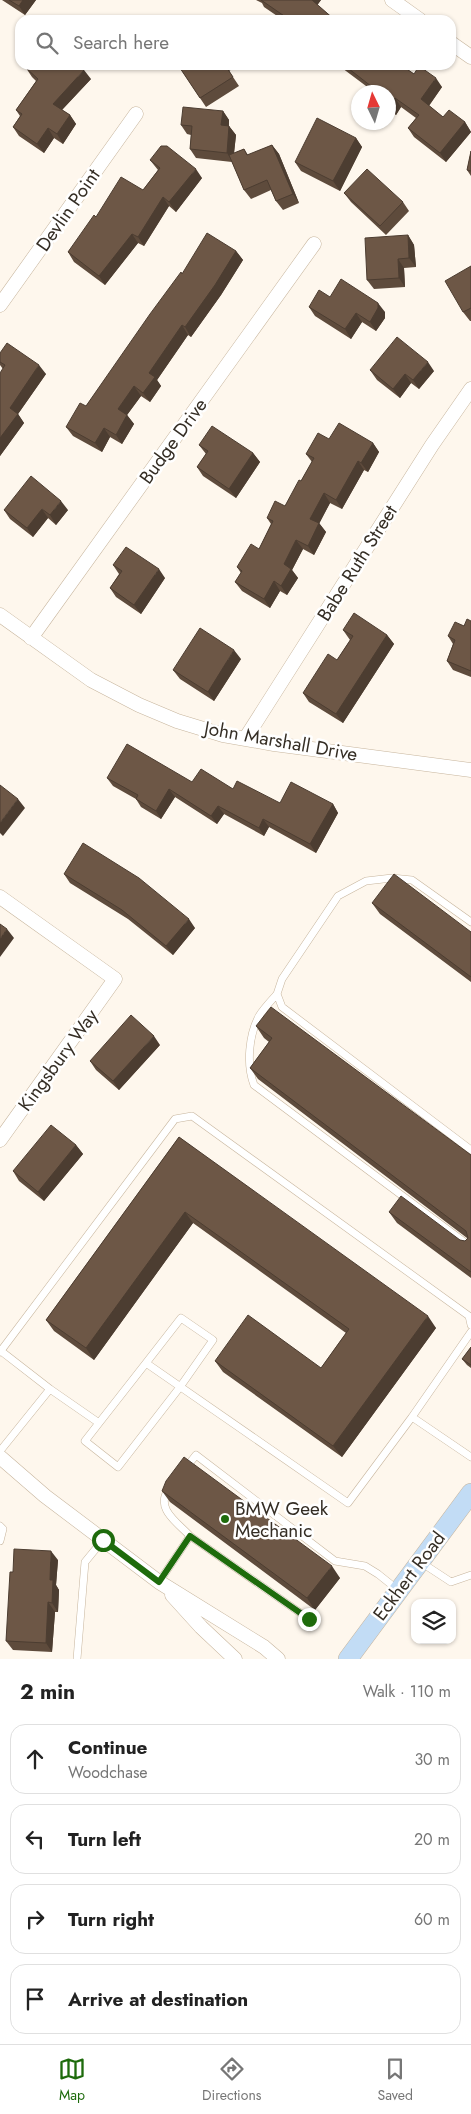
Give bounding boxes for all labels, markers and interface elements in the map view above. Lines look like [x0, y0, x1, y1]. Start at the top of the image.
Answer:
search box [15, 15, 456, 70]
icon: search [33, 29, 61, 57]
text: Search here [73, 29, 169, 56]
north arrow [351, 85, 396, 130]
street label: Devlin Point [30, 163, 107, 257]
street label: Budge Drive [133, 392, 213, 489]
street label: Babe Ruth Street [311, 499, 404, 626]
street label: John Marshall Drive [199, 714, 360, 768]
street label: Kingsbury Way [12, 1003, 105, 1117]
place label: BMW Geek Mechanic [235, 1495, 329, 1544]
marker: BMW Geek Mechanic [219, 1513, 231, 1525]
street label: Eckhert Road [366, 1526, 452, 1626]
route start [92, 1529, 115, 1552]
map controls [411, 1599, 456, 1644]
button: layers [411, 1599, 456, 1644]
route end [298, 1608, 321, 1631]
text: 2 min [20, 1677, 75, 1707]
text: Walk · 110 m [363, 1680, 451, 1703]
text: Continue [68, 1734, 147, 1761]
icon: ahead [21, 1745, 49, 1773]
text: 30 m [414, 1748, 450, 1771]
text: Woodchase [68, 1761, 148, 1784]
icon: left [21, 1825, 49, 1853]
text: Turn left [68, 1826, 141, 1853]
text: 20 m [414, 1828, 450, 1851]
icon: right [21, 1905, 49, 1933]
text: Turn right [68, 1906, 154, 1933]
text: 60 m [414, 1908, 450, 1931]
icon: arrive [21, 1985, 49, 2013]
text: Arrive at destination [68, 1986, 248, 2013]
tab: Map [58, 2055, 86, 2105]
tab: Directions [202, 2055, 261, 2105]
tab: Saved [377, 2055, 413, 2105]

